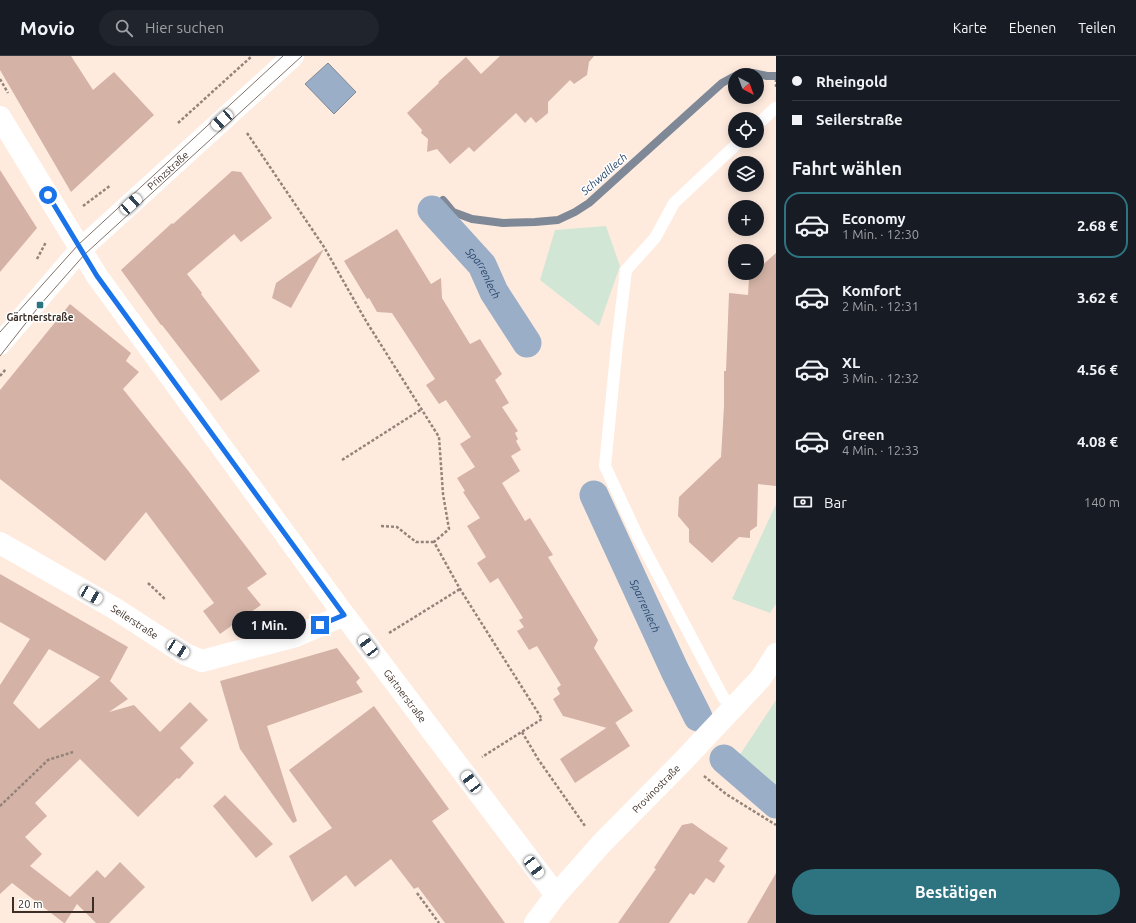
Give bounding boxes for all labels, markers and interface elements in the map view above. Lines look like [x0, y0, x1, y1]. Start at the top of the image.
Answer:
search box [99, 10, 379, 46]
text: Movio [20, 17, 75, 39]
icon: search [113, 17, 135, 39]
text: Hier suchen [145, 19, 224, 36]
text: Karte [953, 20, 987, 36]
text: Ebenen [1009, 20, 1056, 36]
text: Teilen [1078, 20, 1116, 36]
north arrow [728, 68, 764, 104]
map controls [728, 68, 764, 280]
text: Rheingold [816, 73, 888, 90]
car [209, 108, 235, 132]
text: Seilerstraße [816, 111, 903, 128]
button: locate [728, 112, 764, 148]
street label: Prinzstraße [145, 149, 191, 192]
water label: Schwalllech [578, 151, 629, 198]
button: layers [728, 156, 764, 192]
text: Fahrt wählen [792, 158, 902, 178]
route start [39, 186, 57, 204]
car [118, 192, 144, 216]
button: + [728, 200, 764, 236]
icon: car [794, 207, 830, 243]
text: Economy [842, 210, 906, 227]
text: 2.68 € [1077, 217, 1118, 234]
text: 1 Min. · 12:30 [842, 227, 919, 241]
button: − [728, 244, 764, 280]
water label: Sparrenlech [463, 245, 503, 301]
icon: car [794, 279, 830, 315]
text: Komfort [842, 282, 901, 299]
text: 3.62 € [1077, 289, 1118, 306]
text: 2 Min. · 12:31 [842, 299, 919, 313]
marker: Gärtnerstraße [35, 300, 45, 310]
place label: Gärtnerstraße [6, 312, 74, 323]
icon: car [794, 351, 830, 387]
text: XL [842, 354, 860, 371]
text: 4.56 € [1077, 361, 1118, 378]
text: 3 Min. · 12:32 [842, 371, 919, 385]
icon: car [794, 423, 830, 459]
text: Green [842, 426, 884, 443]
text: 4.08 € [1077, 433, 1118, 450]
text: 4 Min. · 12:33 [842, 443, 919, 457]
icon: cash [792, 491, 814, 513]
text: Bar [824, 494, 847, 511]
text: 140 m [1084, 495, 1120, 509]
water label: Sparrenlech [627, 576, 662, 634]
car [78, 584, 104, 606]
street label: Seilerstraße [109, 603, 160, 641]
callout: 1 Min. [232, 611, 306, 639]
route end [311, 616, 329, 634]
text: 1 Min. [251, 618, 287, 632]
car [356, 633, 380, 659]
car [165, 637, 191, 661]
street label: Gärtnerstraße [381, 667, 428, 725]
street label: Provinostraße [630, 763, 682, 815]
car [459, 769, 483, 795]
car [522, 854, 546, 880]
button: Bestätigen [792, 869, 1120, 915]
scale bar [12, 895, 94, 914]
text: 20 m [18, 898, 42, 910]

